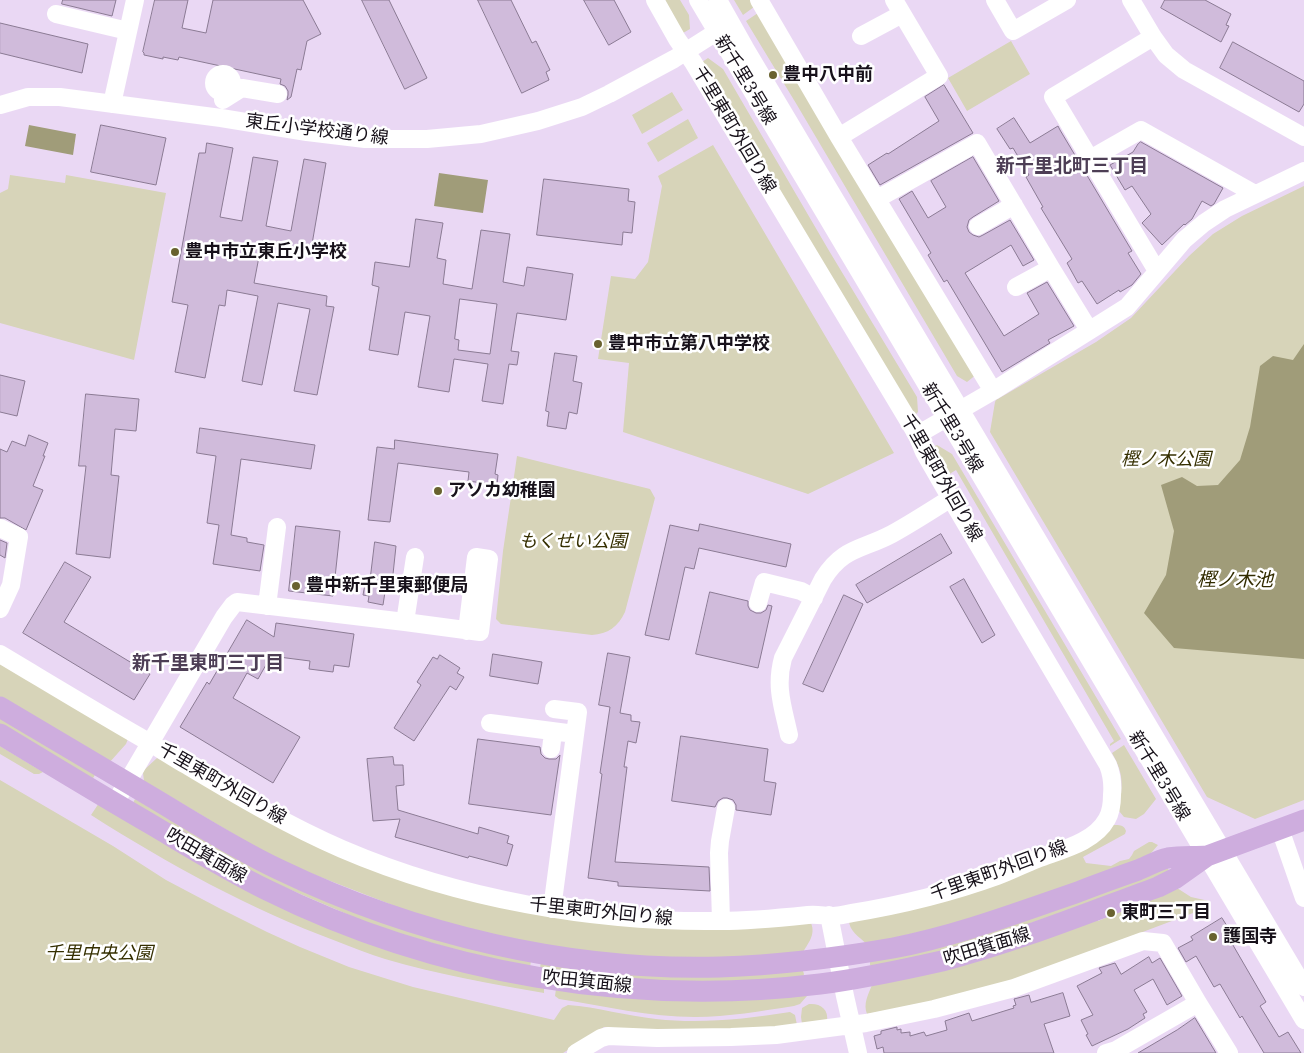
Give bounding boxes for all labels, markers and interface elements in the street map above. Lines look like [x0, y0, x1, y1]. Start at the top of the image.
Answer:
street label: 新千里3号線 [710, 31, 780, 129]
street label: 千里東町外回り線 [688, 63, 780, 197]
place label: 豊中八中前 [783, 64, 873, 86]
marker: 豊中八中前 [767, 69, 779, 81]
street label: 東丘小学校通り線 [244, 111, 390, 149]
district label: 新千里北町三丁目 [996, 156, 1148, 178]
place label: 豊中市立東丘小学校 [185, 241, 347, 263]
marker: 豊中市立東丘小学校 [169, 246, 181, 258]
place label: 豊中市立第八中学校 [608, 333, 770, 355]
marker: 豊中市立第八中学校 [592, 338, 604, 350]
street label: 新千里3号線 [917, 379, 987, 477]
street label: 千里東町外回り線 [896, 410, 986, 546]
park label: 樫ノ木公園 [1121, 449, 1211, 471]
place label: アソカ幼稚園 [448, 480, 556, 502]
marker: アソカ幼稚園 [432, 485, 444, 497]
park label: もくせい公園 [519, 531, 627, 553]
water label: 樫ノ木池 [1197, 570, 1273, 592]
place label: 豊中新千里東郵便局 [306, 575, 468, 597]
marker: 豊中新千里東郵便局 [290, 580, 302, 592]
district label: 新千里東町三丁目 [132, 653, 284, 675]
street label: 新千里3号線 [1124, 727, 1194, 825]
street label: 千里東町外回り線 [154, 739, 290, 829]
street label: 吹田箕面線 [162, 824, 250, 888]
street label: 千里東町外回り線 [928, 836, 1070, 906]
street label: 千里東町外回り線 [528, 894, 674, 930]
place label: 東町三丁目 [1121, 902, 1211, 924]
marker: 東町三丁目 [1105, 907, 1117, 919]
street label: 吹田箕面線 [941, 924, 1033, 970]
place label: 護国寺 [1223, 926, 1277, 948]
marker: 護国寺 [1207, 931, 1219, 943]
park label: 千里中央公園 [45, 943, 153, 965]
street label: 吹田箕面線 [541, 967, 633, 997]

